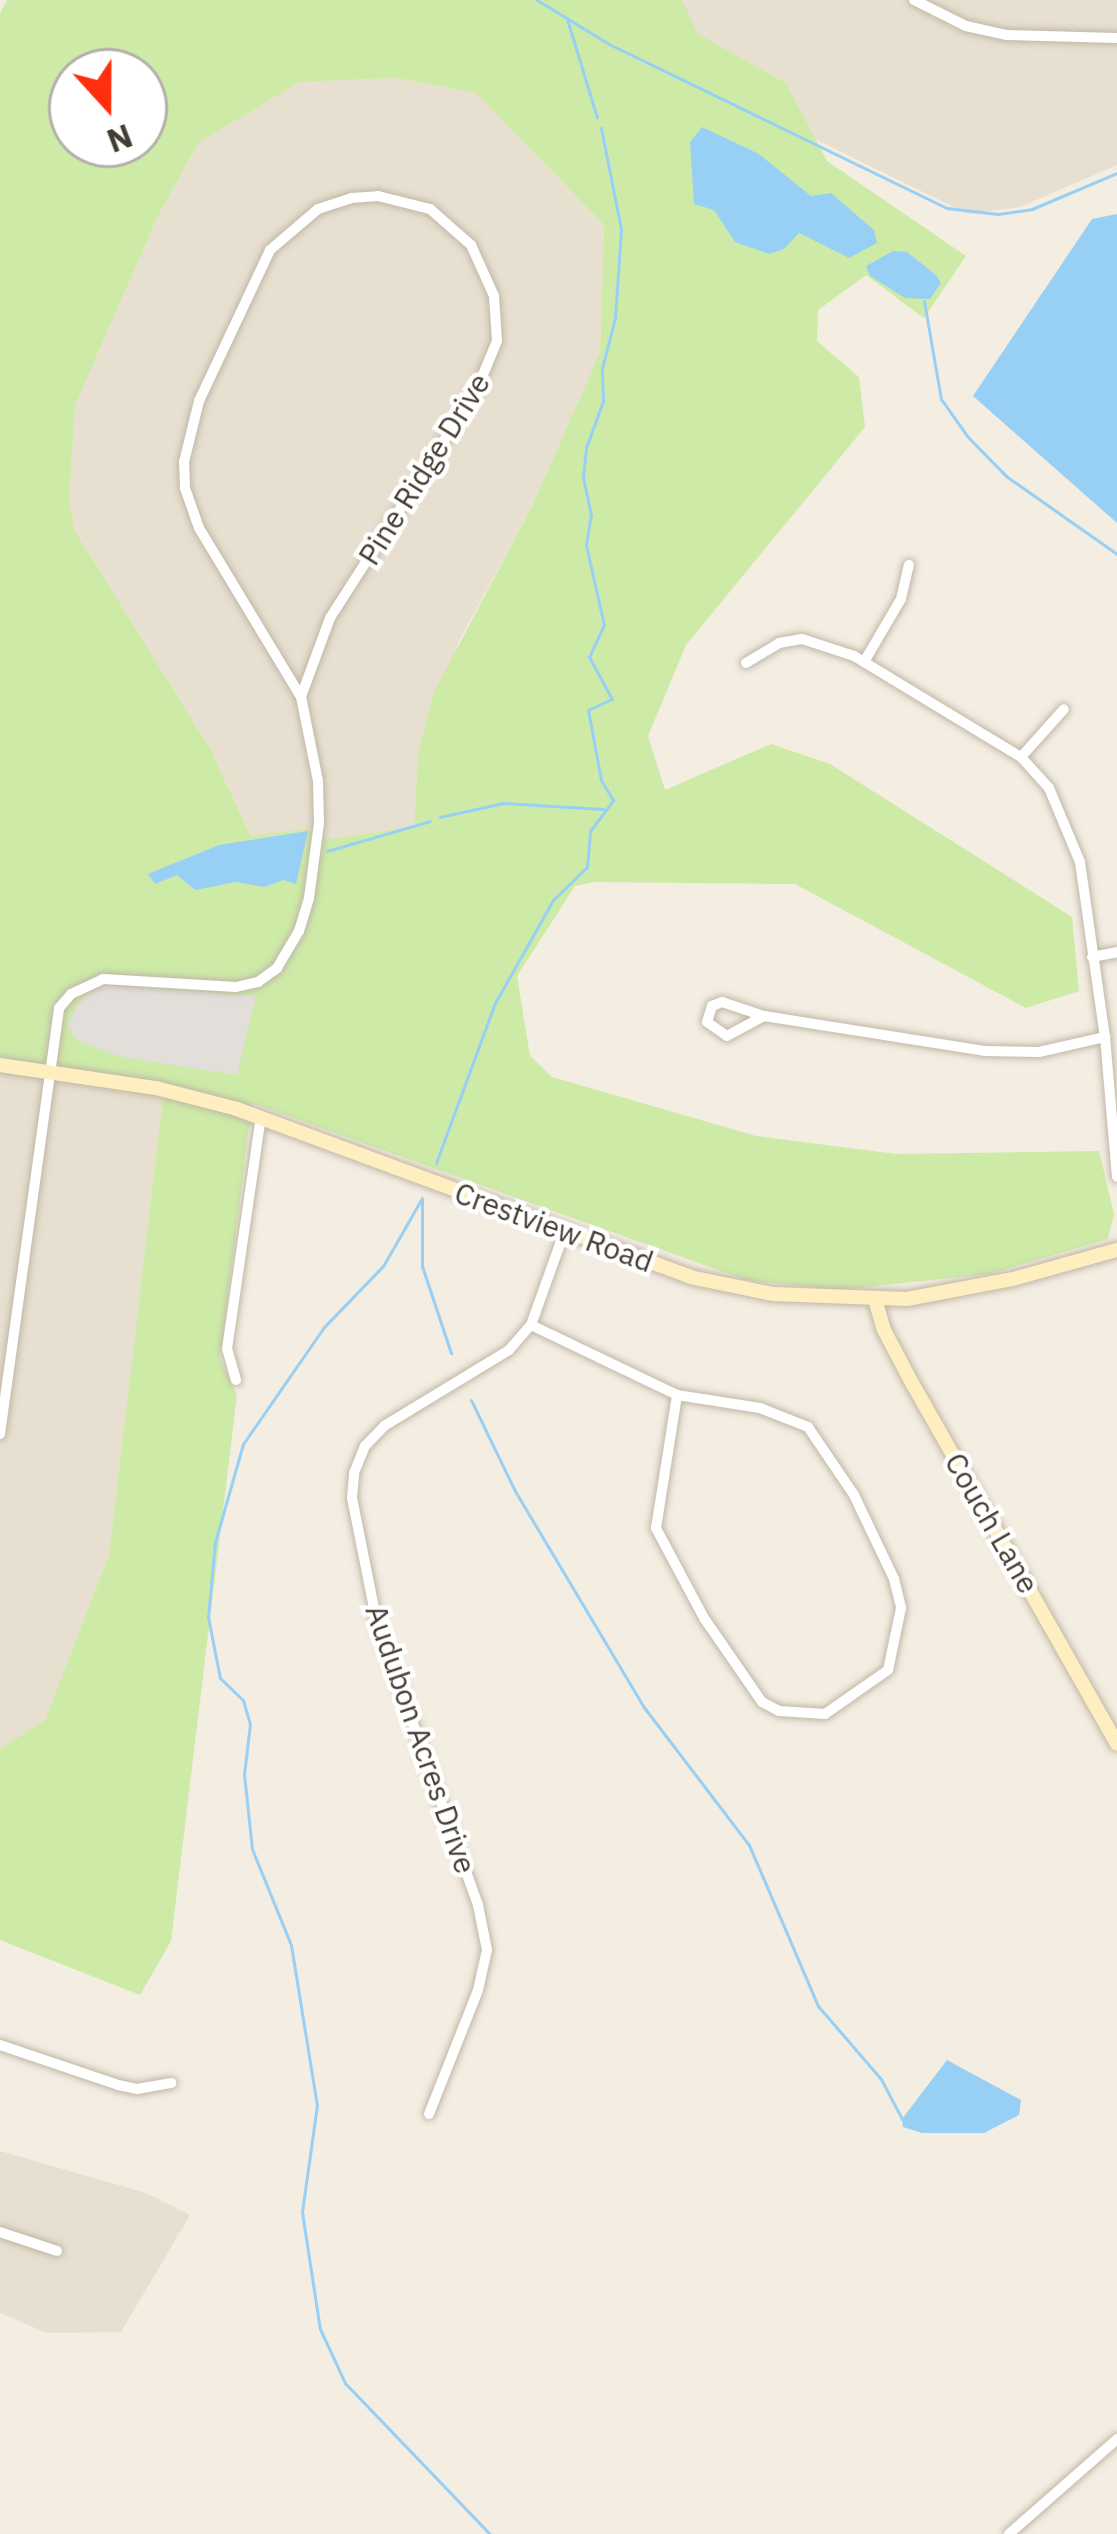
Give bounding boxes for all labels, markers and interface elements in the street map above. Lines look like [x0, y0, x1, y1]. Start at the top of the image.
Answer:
north arrow [48, 48, 168, 168]
text: N [101, 115, 139, 164]
street label: Pine Ridge Drive [351, 367, 497, 571]
street label: Crestview Road [450, 1174, 658, 1280]
street label: Couch Lane [937, 1446, 1047, 1600]
street label: Audubon Acres Drive [358, 1600, 484, 1878]

